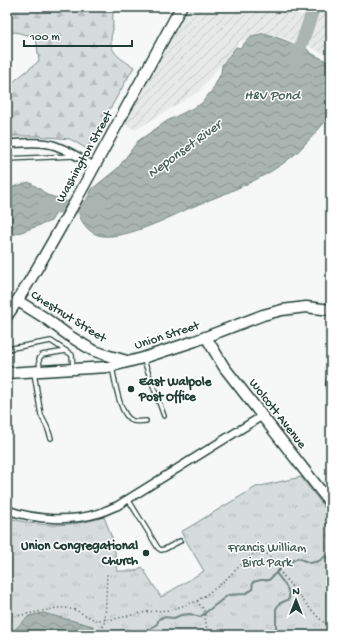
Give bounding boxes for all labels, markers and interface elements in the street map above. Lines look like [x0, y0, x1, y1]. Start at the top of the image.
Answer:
scale bar [24, 22, 132, 48]
text: 100 m [29, 31, 60, 45]
water label: H&V Pond [244, 88, 301, 105]
street label: Washington Street [54, 107, 117, 205]
water label: Neponset River [145, 116, 228, 183]
street label: Chestnut Street [27, 288, 110, 347]
street label: Union Street [133, 318, 203, 354]
place label: East Walpole Post Office [138, 375, 213, 405]
street label: Wolcott Avenue [245, 376, 309, 452]
marker: East Walpole Post Office [126, 384, 136, 394]
place label: Union Congregational Church [21, 539, 138, 569]
park label: Francis William Bird Park [227, 541, 306, 571]
marker: Union Congregational Church [141, 548, 151, 558]
north arrow [276, 580, 316, 620]
text: N [292, 586, 300, 598]

